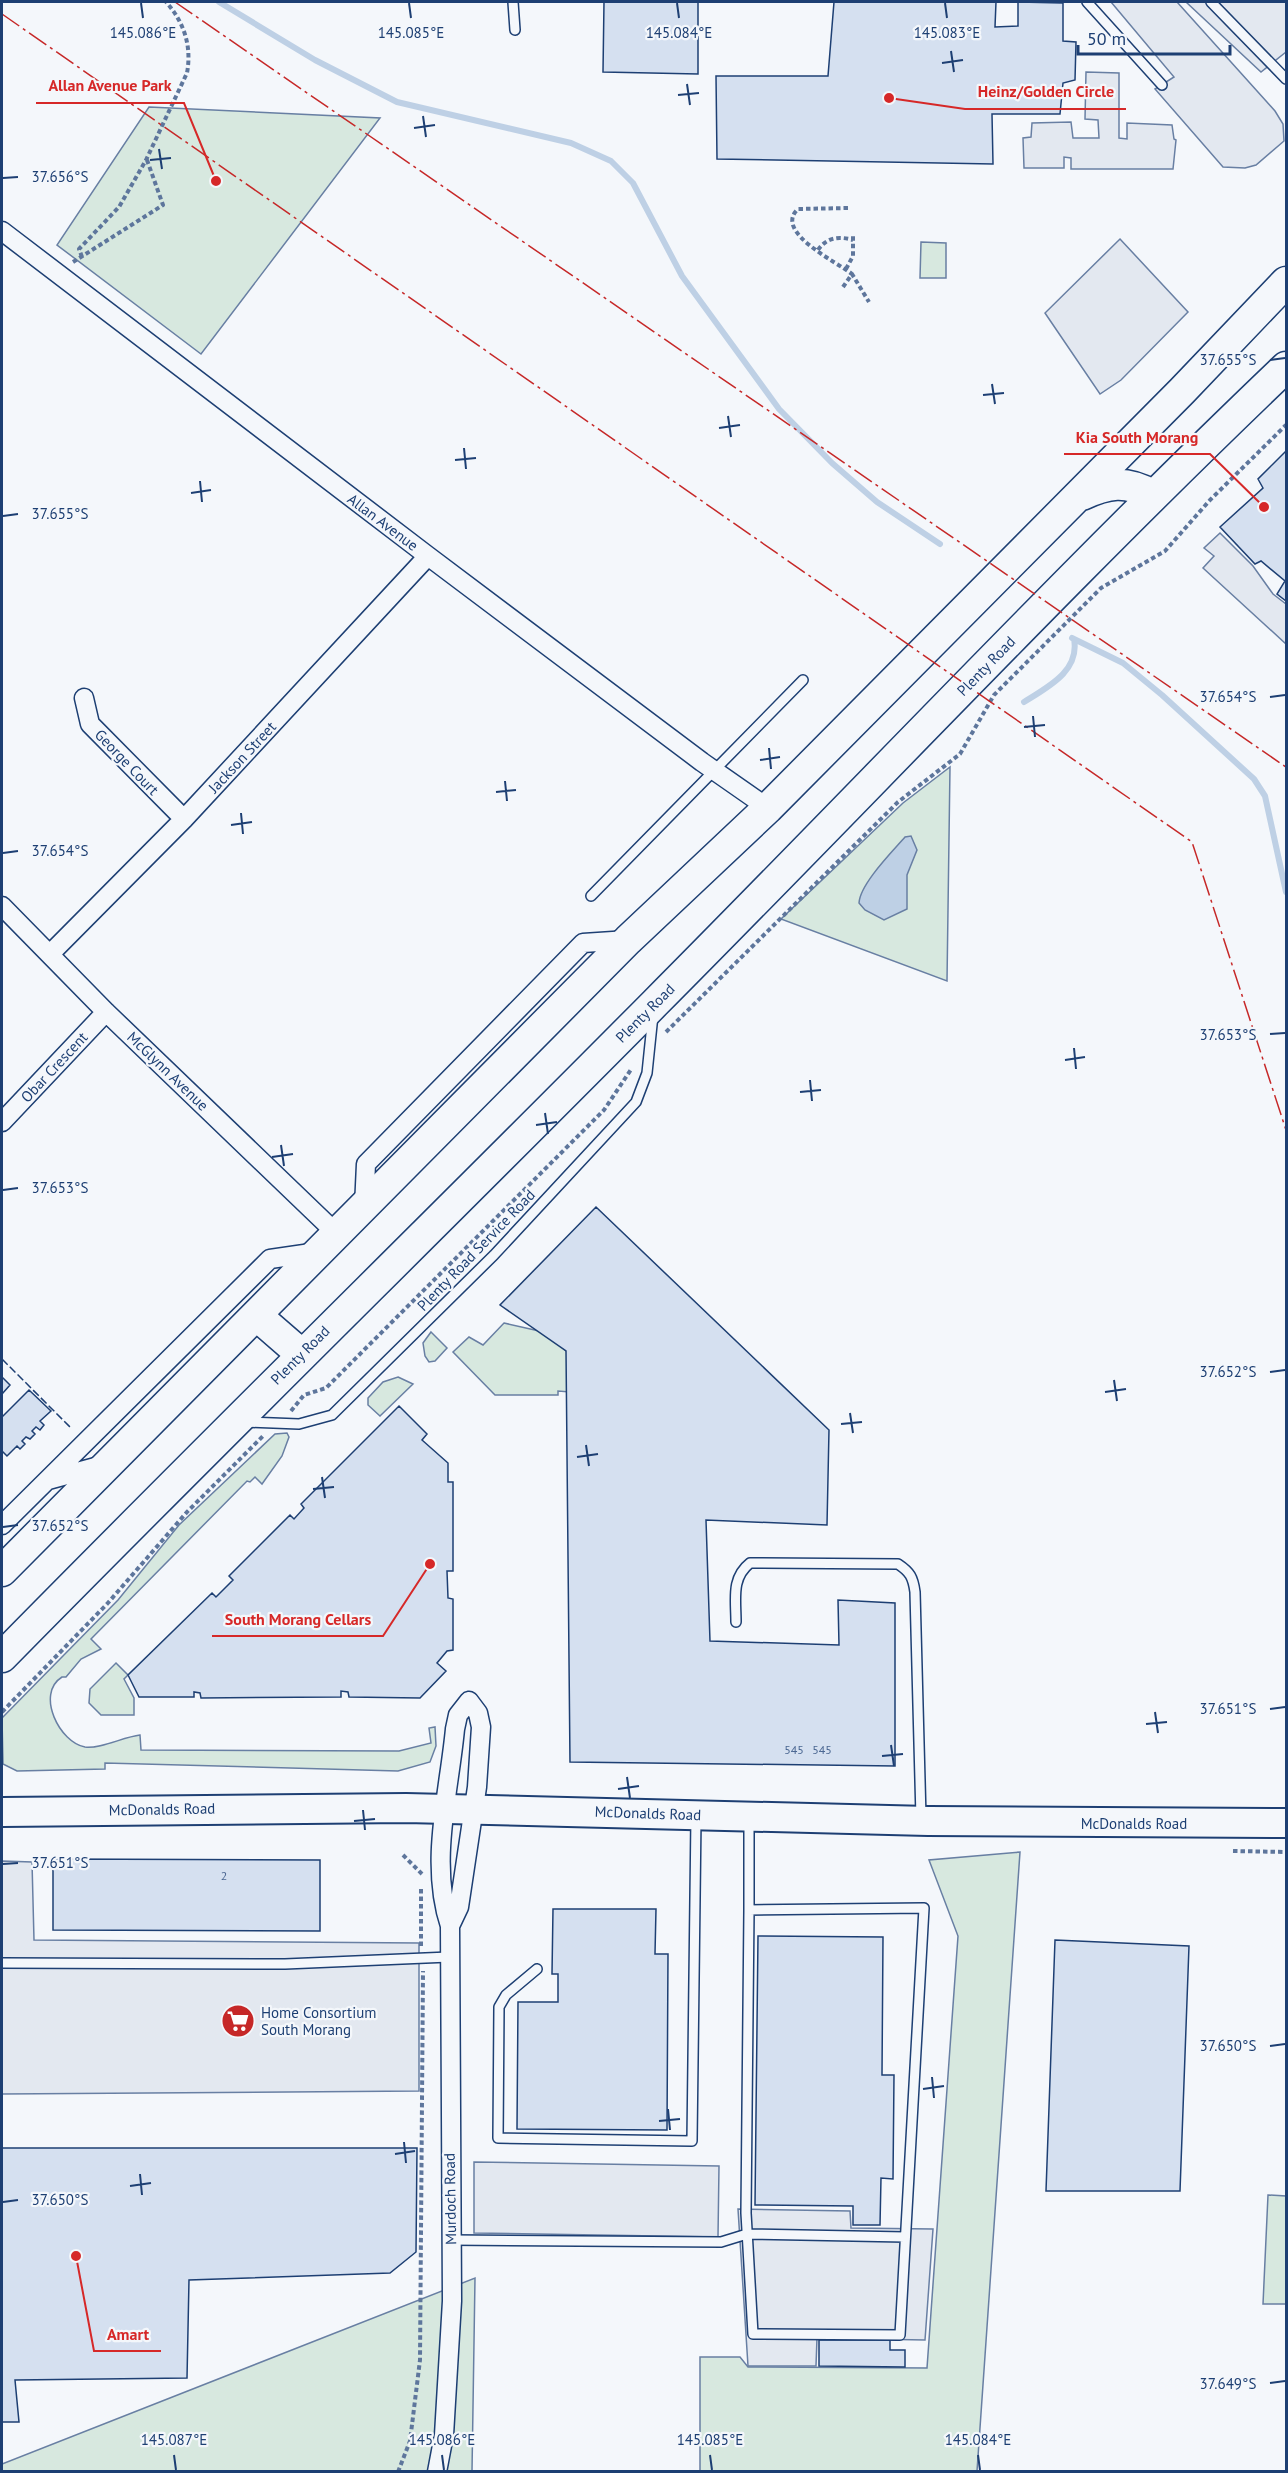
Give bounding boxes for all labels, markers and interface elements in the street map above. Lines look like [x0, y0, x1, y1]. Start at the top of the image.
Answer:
scale bar [1078, 18, 1230, 56]
text: 145.086°E [110, 23, 176, 42]
text: 145.085°E [378, 23, 444, 42]
text: 145.084°E [646, 23, 712, 42]
text: 145.083°E [914, 23, 980, 42]
text: 50 m [1087, 27, 1126, 50]
callout: Allan Avenue Park [36, 69, 184, 103]
text: Allan Avenue Park [48, 75, 172, 95]
callout: Heinz/Golden Circle [965, 75, 1126, 109]
text: Heinz/Golden Circle [978, 81, 1114, 101]
text: 37.656°S [32, 167, 88, 186]
text: 37.655°S [1200, 350, 1256, 369]
callout: Kia South Morang [1064, 420, 1210, 454]
text: Kia South Morang [1076, 427, 1198, 447]
street label: Allan Avenue [344, 489, 422, 555]
text: 37.655°S [32, 504, 88, 523]
street label: Plenty Road [953, 632, 1019, 700]
text: 37.654°S [1200, 687, 1256, 706]
street label: Jackson Street [203, 717, 280, 797]
street label: George Court [91, 725, 163, 799]
text: 37.654°S [32, 841, 88, 860]
street label: Plenty Road [611, 979, 679, 1047]
text: 37.653°S [1200, 1025, 1256, 1044]
street label: McGlynn Avenue [123, 1027, 213, 1115]
street label: Obar Crescent [17, 1028, 91, 1106]
text: 37.653°S [32, 1178, 88, 1197]
street label: Plenty Road Service Road [413, 1185, 539, 1315]
street label: Plenty Road [266, 1321, 334, 1389]
text: 37.652°S [1200, 1362, 1256, 1381]
text: 37.652°S [32, 1516, 88, 1535]
callout: South Morang Cellars [212, 1602, 383, 1636]
text: South Morang Cellars [225, 1609, 371, 1629]
text: 37.651°S [1200, 1699, 1256, 1718]
house number: 545 [784, 1742, 804, 1757]
house number: 545 [812, 1742, 832, 1757]
street label: McDonalds Road [109, 1799, 215, 1819]
street label: McDonalds Road [594, 1802, 702, 1824]
street label: McDonalds Road [1081, 1814, 1187, 1833]
text: 37.651°S [32, 1853, 88, 1872]
house number: 2 [221, 1868, 227, 1883]
supermarket icon: Home Consortium South Morang [220, 2003, 256, 2039]
place label: Home Consortium South Morang [261, 2003, 377, 2039]
text: 37.650°S [1200, 2036, 1256, 2055]
street label: Murdoch Road [440, 2153, 460, 2245]
text: 37.650°S [32, 2190, 88, 2209]
callout: Amart [94, 2317, 161, 2351]
text: Amart [107, 2324, 149, 2344]
text: 37.649°S [1200, 2374, 1256, 2393]
text: 145.087°E [141, 2430, 207, 2449]
text: 145.086°E [409, 2430, 475, 2449]
text: 145.085°E [677, 2430, 743, 2449]
text: 145.084°E [945, 2430, 1011, 2449]

